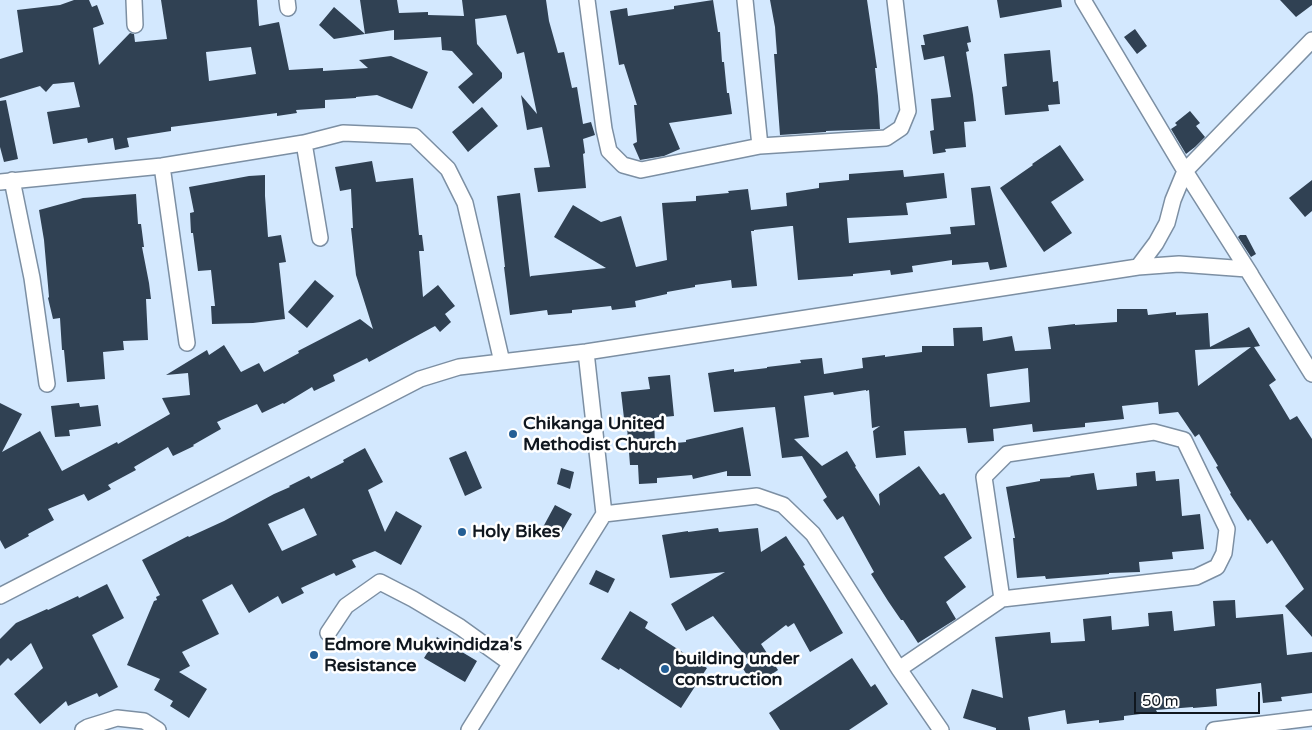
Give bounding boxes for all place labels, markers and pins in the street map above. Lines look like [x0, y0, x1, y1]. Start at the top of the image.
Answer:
place label: Chikanga United Methodist Church [523, 413, 677, 456]
marker: Chikanga United Methodist Church [507, 428, 519, 440]
place label: Holy Bikes [472, 521, 560, 543]
marker: Holy Bikes [456, 526, 468, 538]
place label: Edmore Mukwindidza's Resistance [324, 634, 522, 676]
place label: building under construction [675, 648, 799, 691]
marker: Edmore Mukwindidza's Resistance [308, 649, 320, 661]
marker: building under construction [659, 663, 671, 675]

